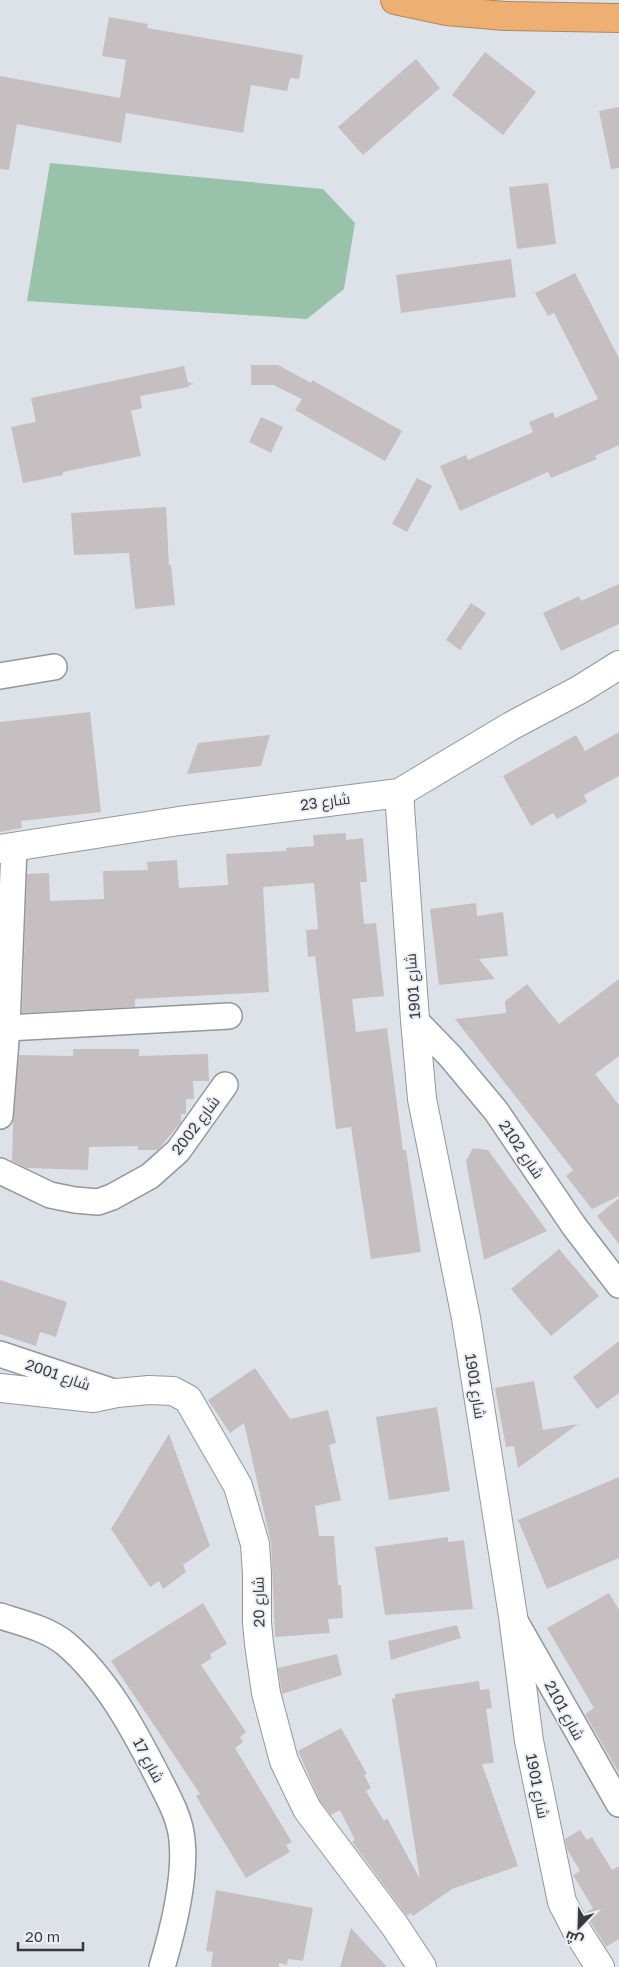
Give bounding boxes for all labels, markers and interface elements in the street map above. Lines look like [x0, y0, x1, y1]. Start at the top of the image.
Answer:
street label: شارع 23 [299, 789, 352, 816]
street label: شارع 1901 [401, 952, 426, 1019]
street label: شارع 2002 [167, 1092, 225, 1160]
street label: شارع 2102 [493, 1116, 548, 1183]
street label: شارع 1901 [459, 1352, 490, 1420]
street label: شارع 2001 [22, 1355, 93, 1396]
street label: شارع 20 [249, 1576, 270, 1628]
street label: شارع 2101 [539, 1677, 589, 1744]
street label: شارع 17 [127, 1735, 168, 1787]
street label: شارع 1901 [520, 1752, 553, 1821]
north arrow [554, 1902, 604, 1952]
scale bar [18, 1920, 82, 1952]
text: 20 m [25, 1927, 60, 1945]
text: ش [562, 1927, 586, 1951]

